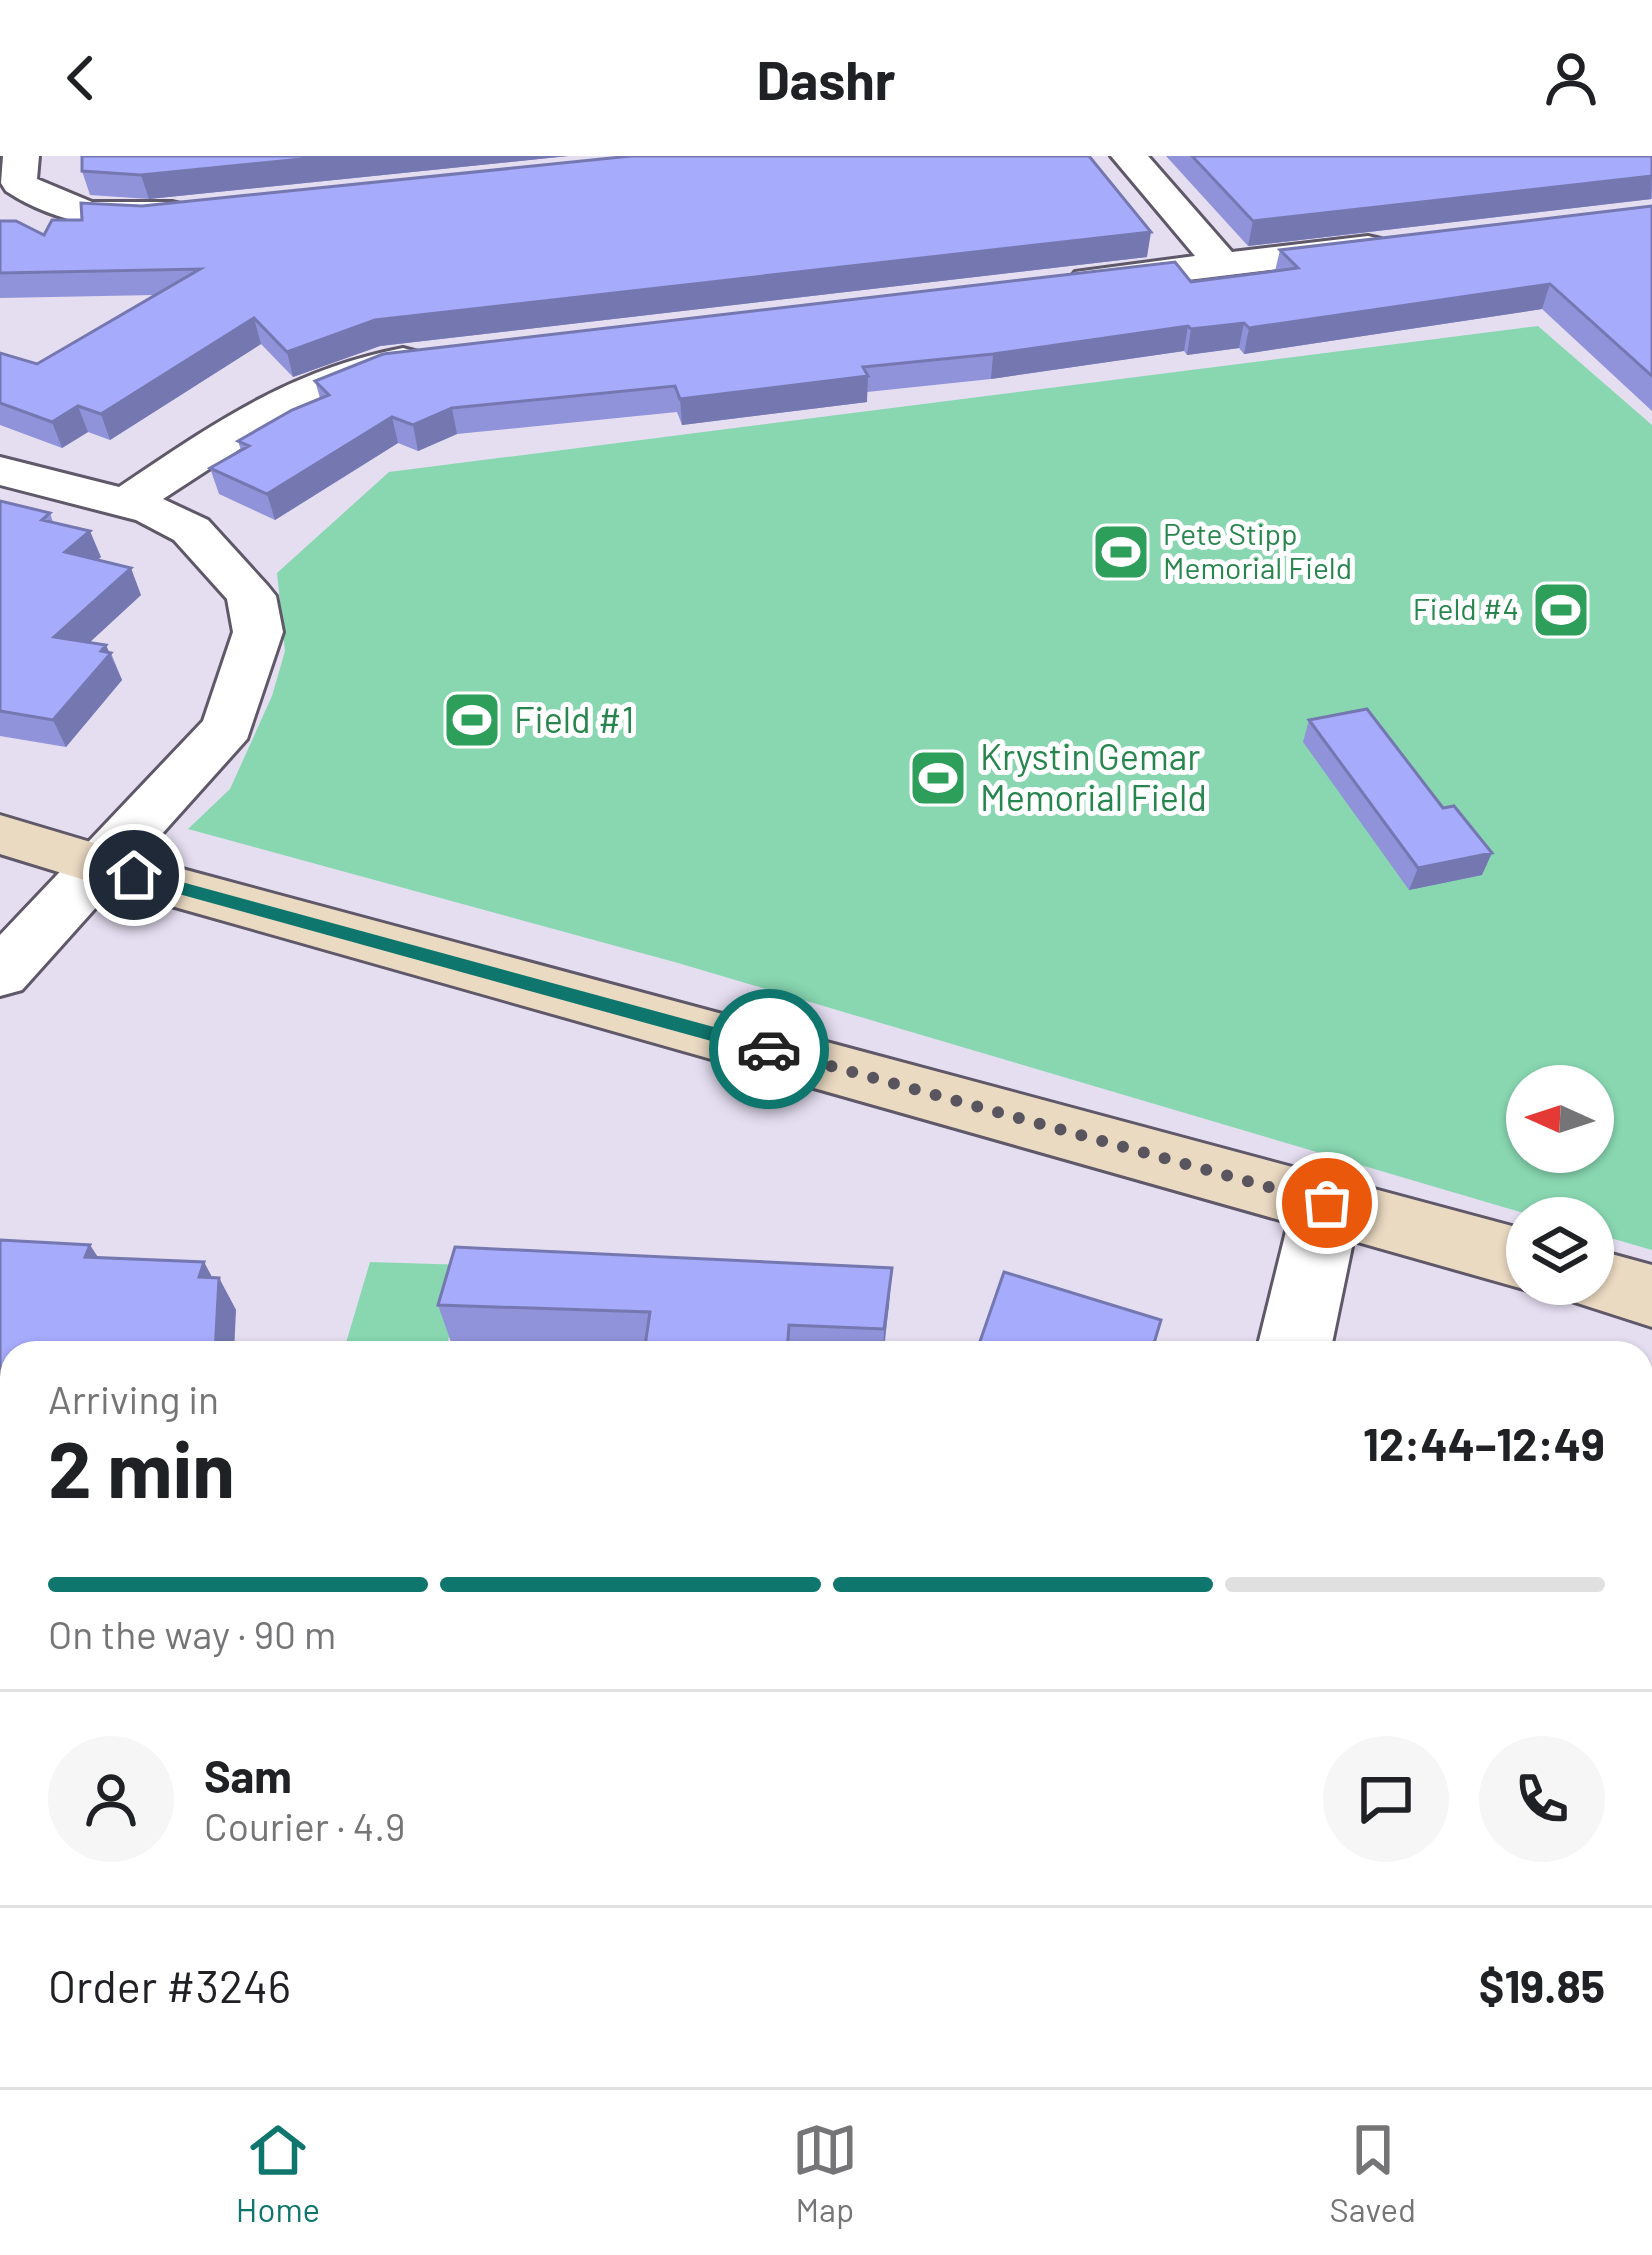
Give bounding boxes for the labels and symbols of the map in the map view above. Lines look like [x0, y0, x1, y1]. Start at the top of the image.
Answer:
place label: Pete Stipp Memorial Field [1163, 515, 1352, 585]
sports icon: Pete Stipp Memorial Field [1090, 521, 1152, 583]
sports icon: Field #4 [1530, 579, 1592, 641]
place label: Field #4 [1413, 590, 1519, 626]
sports icon: Field #1 [441, 689, 503, 751]
place label: Field #1 [514, 697, 634, 740]
place label: Krystin Gemar Memorial Field [980, 734, 1207, 818]
sports icon: Krystin Gemar Memorial Field [907, 747, 969, 809]
pin [83, 824, 185, 926]
courier [709, 989, 829, 1109]
north arrow [1506, 1065, 1614, 1173]
pin [1276, 1152, 1378, 1254]

